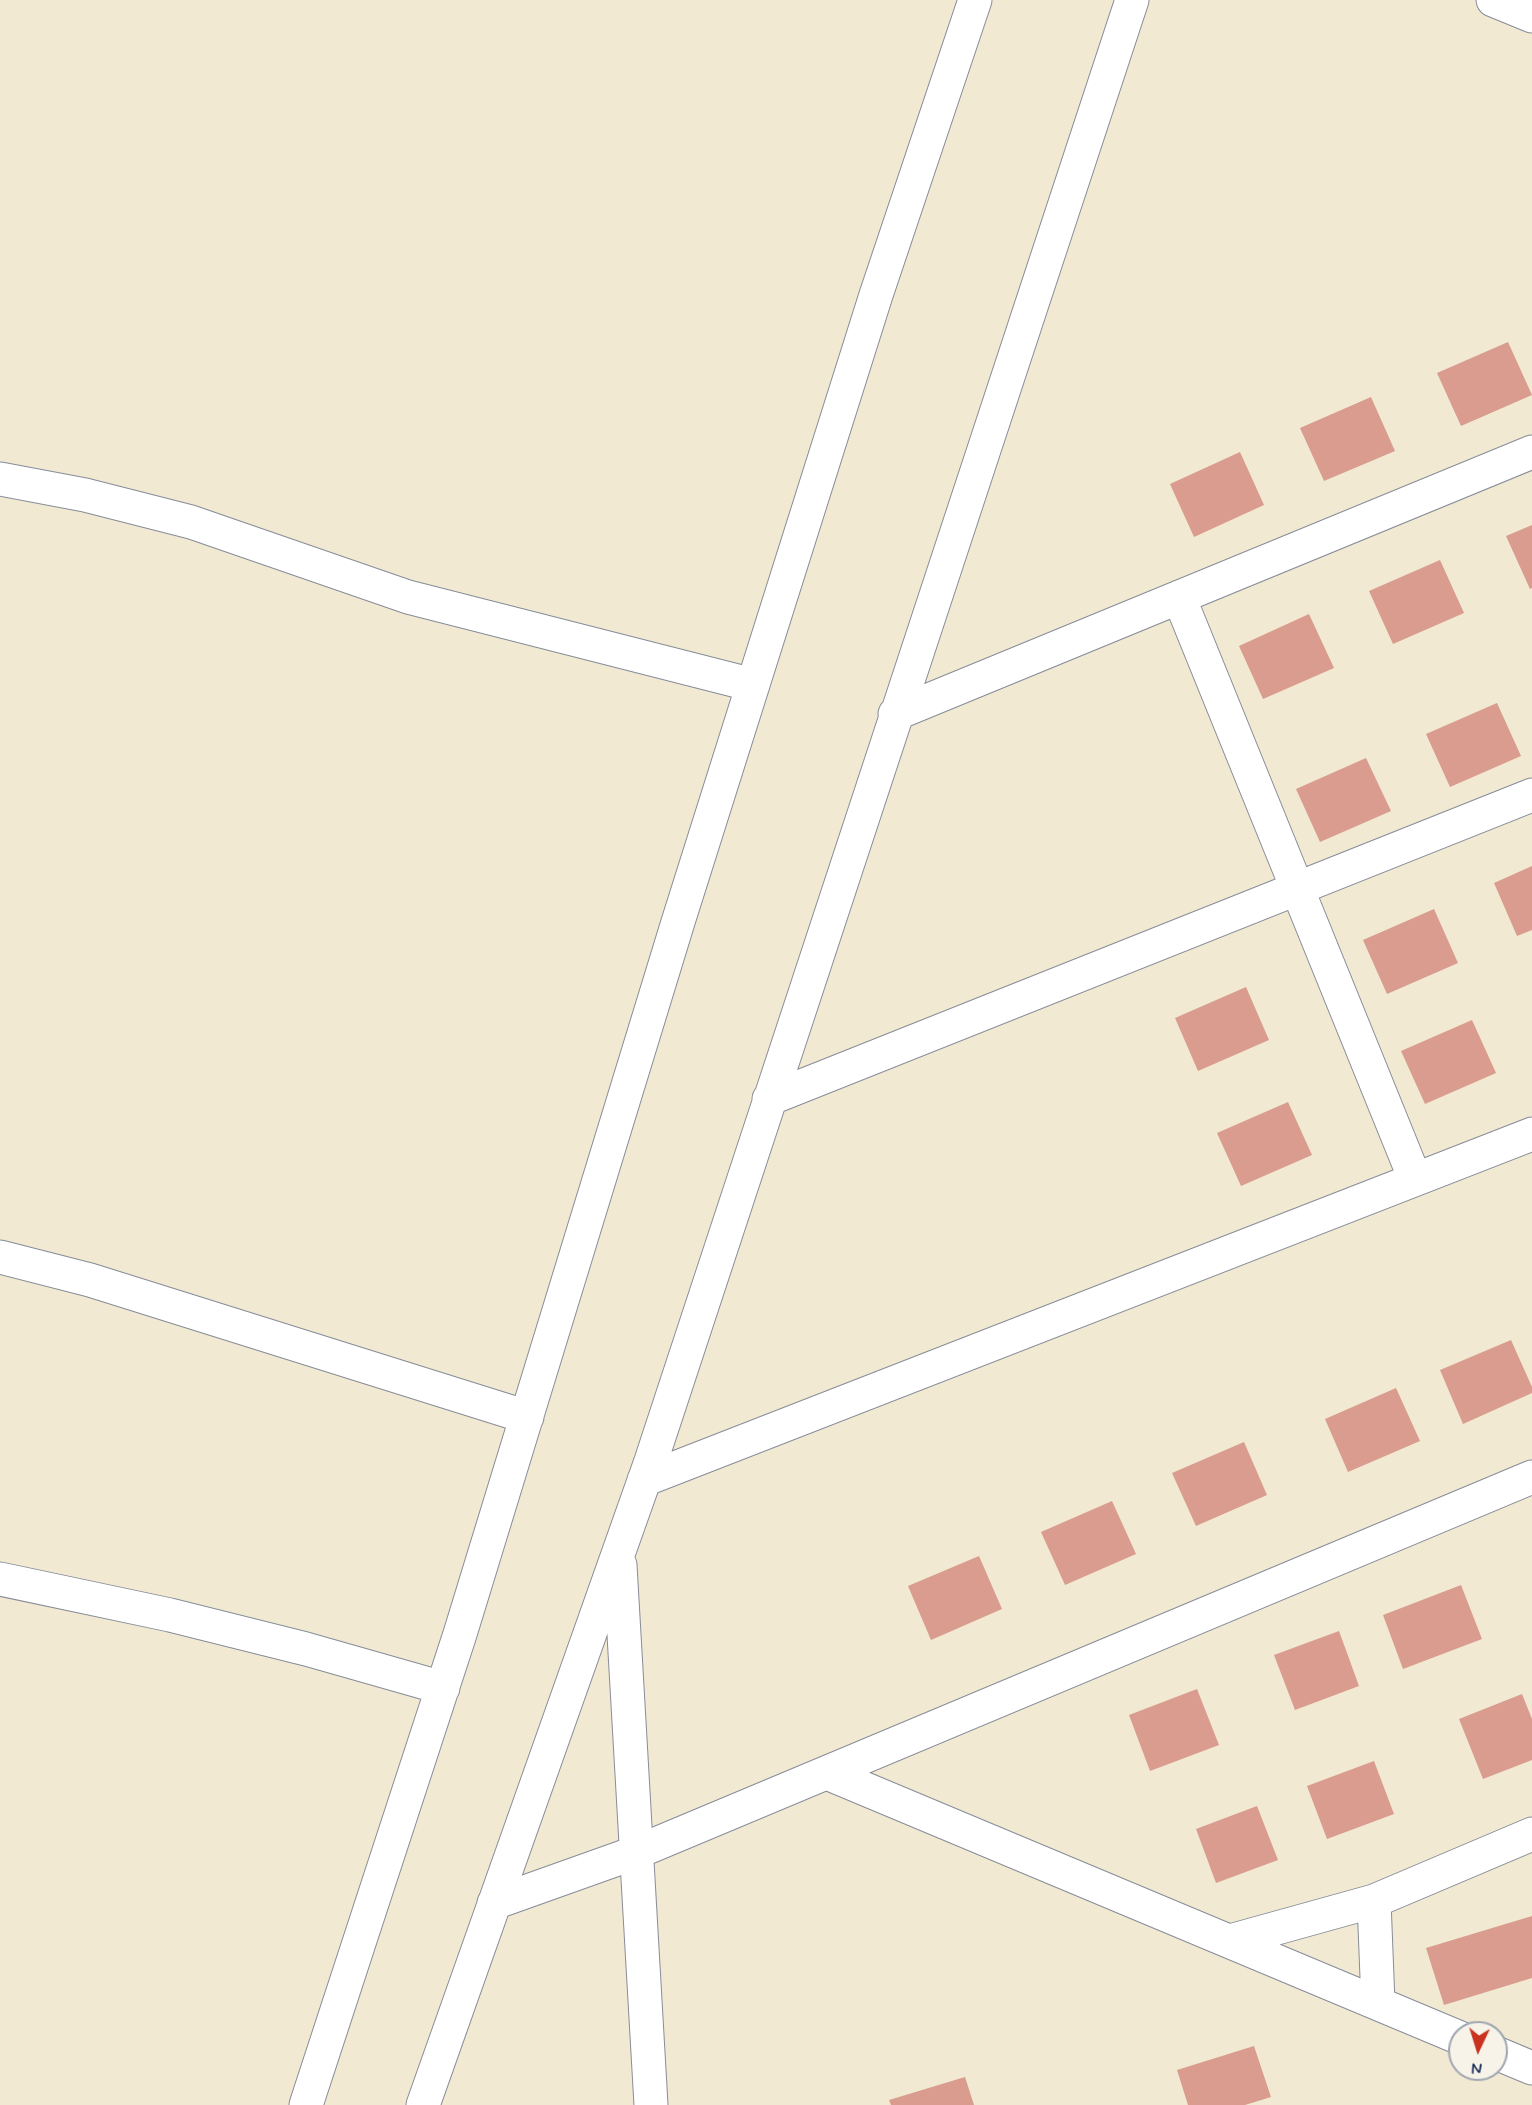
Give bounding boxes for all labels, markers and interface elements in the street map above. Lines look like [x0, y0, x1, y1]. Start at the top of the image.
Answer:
north arrow [1448, 2021, 1508, 2081]
text: N [1471, 2057, 1483, 2078]

